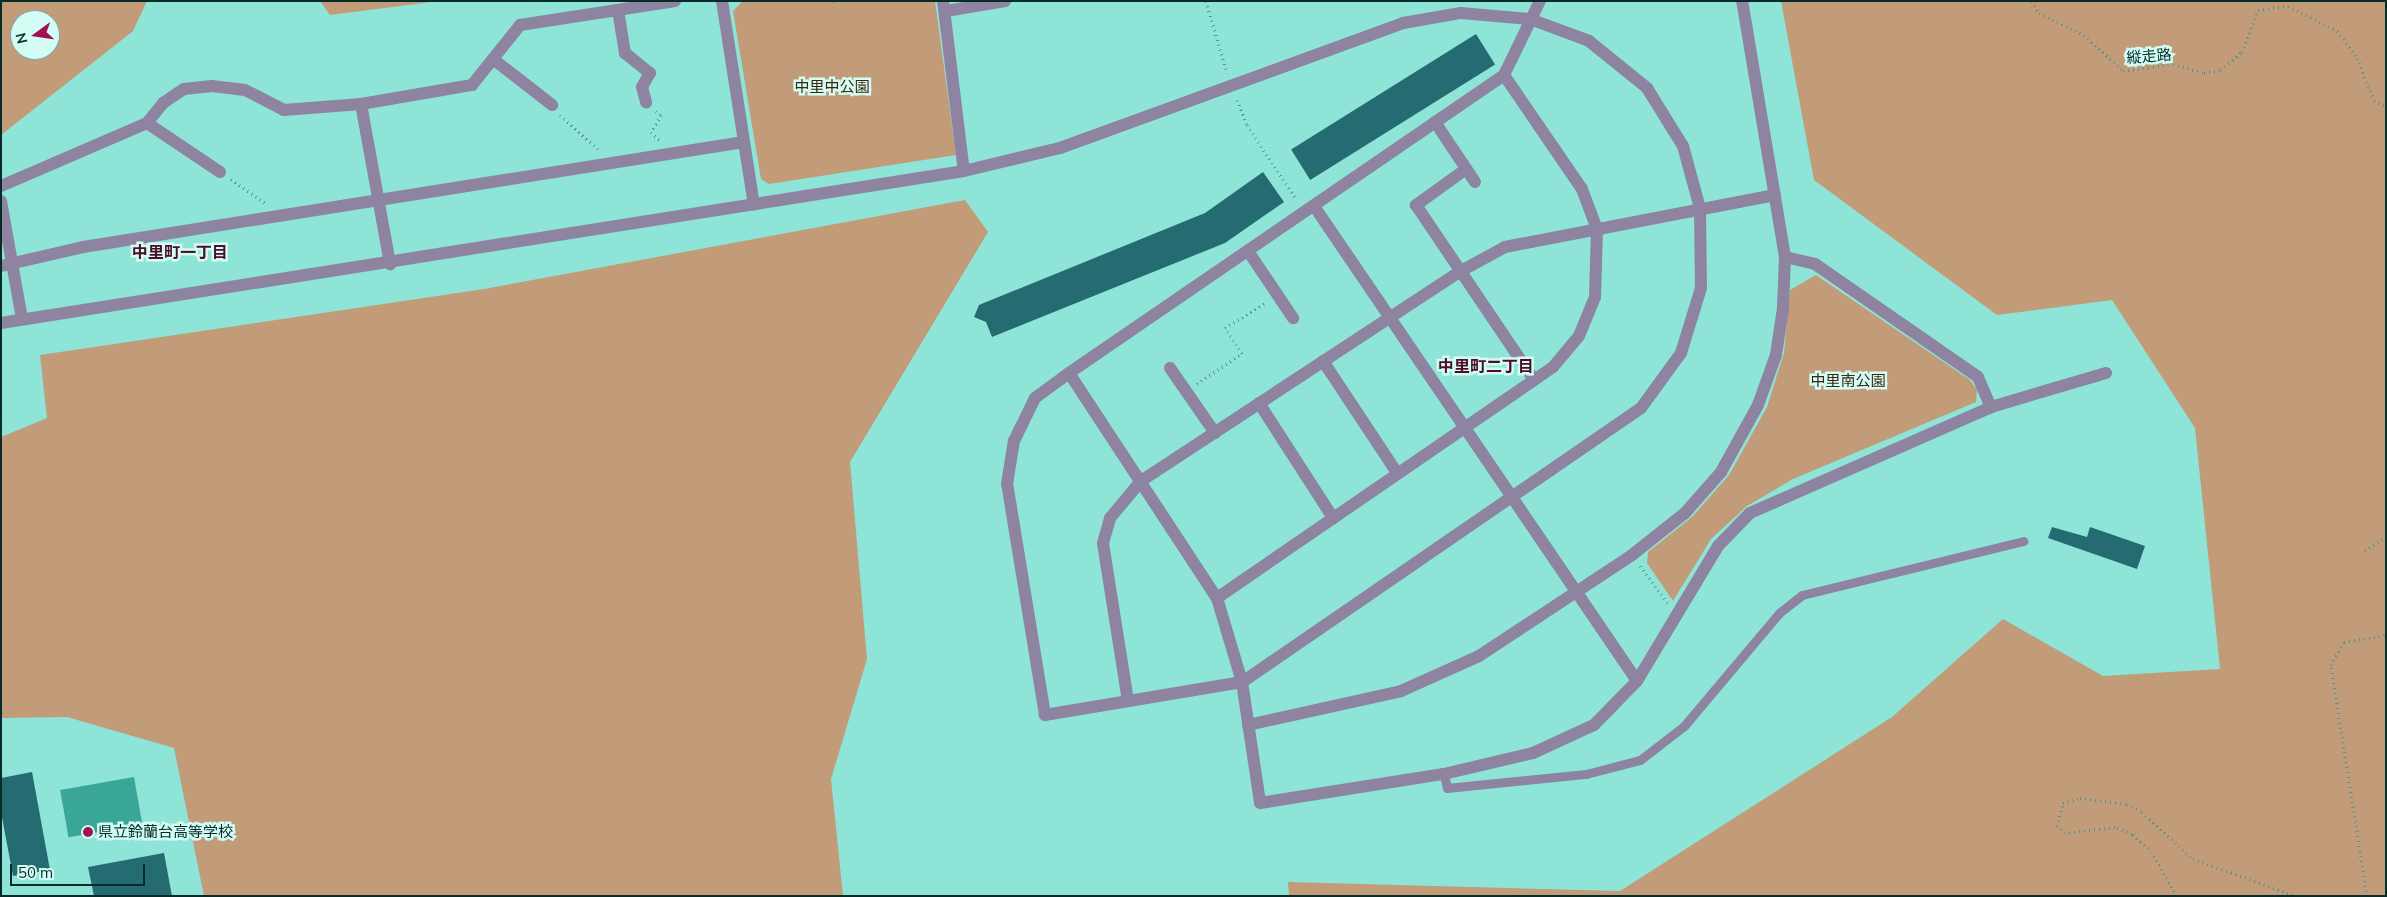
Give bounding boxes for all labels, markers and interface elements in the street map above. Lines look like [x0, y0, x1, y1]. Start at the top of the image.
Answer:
north arrow [10, 10, 60, 60]
text: N [11, 31, 31, 46]
street label: 縦走路 [2126, 45, 2172, 67]
park label: 中里中公園 [795, 78, 869, 96]
district label: 中里町一丁目 [132, 242, 228, 262]
district label: 中里町二丁目 [1438, 356, 1534, 376]
park label: 中里南公園 [1811, 372, 1885, 390]
place label: 県立鈴蘭台高等学校 [98, 823, 233, 841]
marker: 県立鈴蘭台高等学校 [82, 826, 94, 838]
scale bar [12, 854, 148, 886]
text: 50 m [18, 863, 53, 882]

